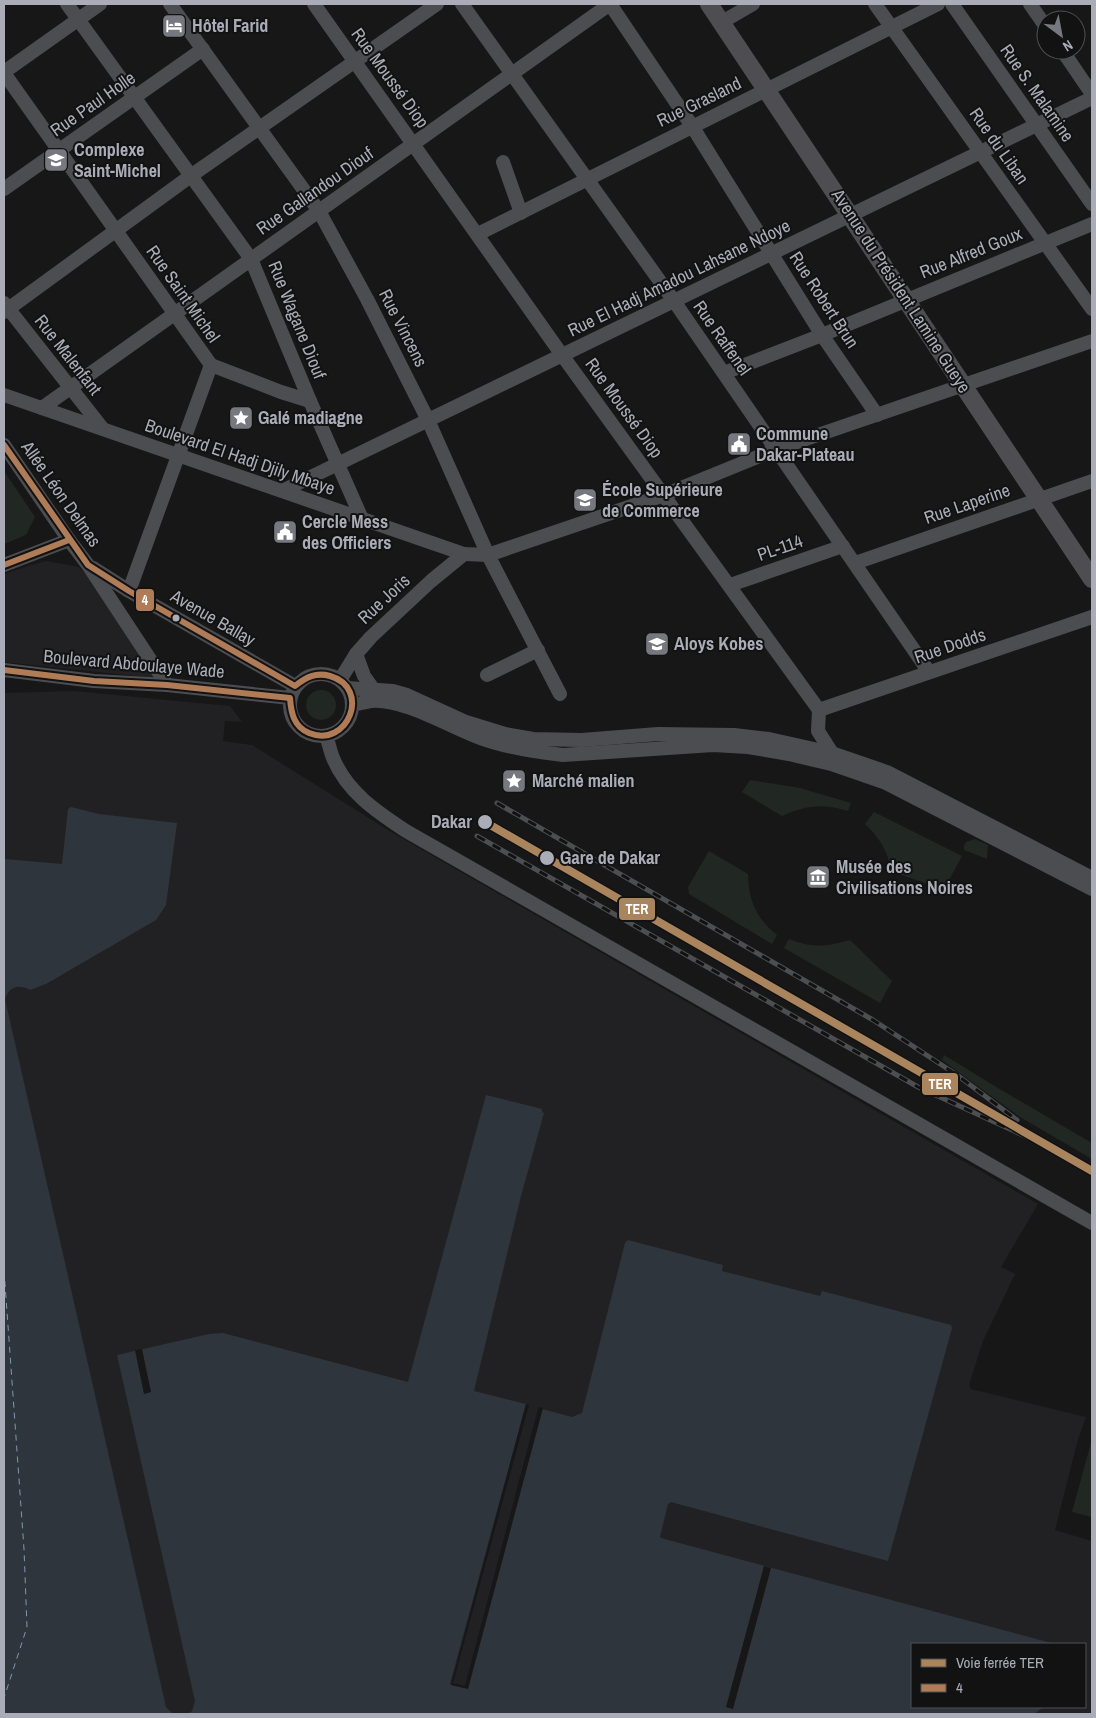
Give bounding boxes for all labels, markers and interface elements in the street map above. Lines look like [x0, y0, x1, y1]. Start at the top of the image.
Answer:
north arrow [1036, 10, 1086, 60]
hotel icon: Hôtel Farid [161, 13, 187, 39]
place label: Hôtel Farid [192, 13, 268, 38]
street label: Rue Moussé Diop [346, 23, 435, 133]
text: N [1060, 36, 1076, 56]
street label: Rue S. Malamine [994, 39, 1080, 147]
street label: Rue Paul Holle [45, 65, 140, 142]
street label: Rue Grasland [652, 70, 745, 133]
street label: Rue du Liban [964, 102, 1035, 189]
place label: Complexe Saint-Michel [74, 137, 161, 183]
street label: Rue Gallandou Diouf [251, 140, 379, 240]
school or university icon: Complexe Saint-Michel [43, 147, 69, 173]
street label: Avenue du Président Lamine Gueye [825, 183, 977, 398]
street label: Rue El Hadj Amadou Lahsane Ndoye [563, 213, 794, 342]
street label: Rue Alfred Goux [916, 220, 1026, 284]
street label: Rue Saint Michel [141, 240, 226, 347]
street label: Rue Robert Brun [784, 246, 865, 353]
street label: Rue Wagane Diouf [262, 257, 333, 383]
street label: Rue Vincens [373, 285, 434, 371]
street label: Rue Raffenel [688, 295, 757, 380]
street label: Rue Malenfant [29, 309, 108, 400]
street label: Rue Moussé Diop [580, 353, 669, 463]
place icon: Galé madiagne [228, 405, 254, 431]
place label: Galé madiagne [258, 405, 363, 430]
street label: Boulevard El Hadj Djily Mbaye [142, 412, 338, 501]
place label: Commune Dakar-Plateau [756, 421, 854, 467]
public building icon: Commune Dakar-Plateau [726, 431, 752, 457]
street label: Allée Léon Delmas [15, 435, 107, 552]
place label: École Supérieure de Commerce [602, 477, 723, 523]
street label: Rue Laperine [920, 477, 1013, 530]
school or university icon: École Supérieure de Commerce [572, 487, 598, 513]
place label: Cercle Mess des Officiers [302, 509, 391, 555]
public building icon: Cercle Mess des Officiers [272, 519, 298, 545]
street label: PL-114 [754, 528, 806, 567]
street label: Rue Joris [352, 568, 415, 629]
street label: Avenue Ballay [165, 583, 261, 652]
line badge: 4 [135, 588, 155, 612]
text: 4 [142, 591, 149, 609]
unlabelled marker [171, 613, 181, 623]
street label: Rue Dodds [911, 622, 989, 669]
school or university icon: Aloys Kobes [644, 631, 670, 657]
place label: Aloys Kobes [674, 631, 763, 656]
street label: Boulevard Abdoulaye Wade [42, 643, 226, 684]
place icon: Marché malien [501, 768, 527, 794]
place label: Marché malien [532, 768, 635, 793]
place label: Dakar [431, 809, 472, 834]
marker: Dakar [476, 813, 494, 831]
place label: Gare de Dakar [560, 845, 660, 870]
marker: Gare de Dakar [538, 849, 556, 867]
place label: Musée des Civilisations Noires [836, 854, 973, 900]
museum icon: Musée des Civilisations Noires [805, 864, 831, 890]
line badge: TER [618, 897, 656, 921]
text: TER [626, 900, 649, 918]
line badge: TER [921, 1072, 959, 1096]
text: TER [929, 1075, 952, 1093]
legend [911, 1643, 1086, 1708]
text: Voie ferrée TER [956, 1652, 1044, 1673]
text: 4 [956, 1677, 963, 1698]

